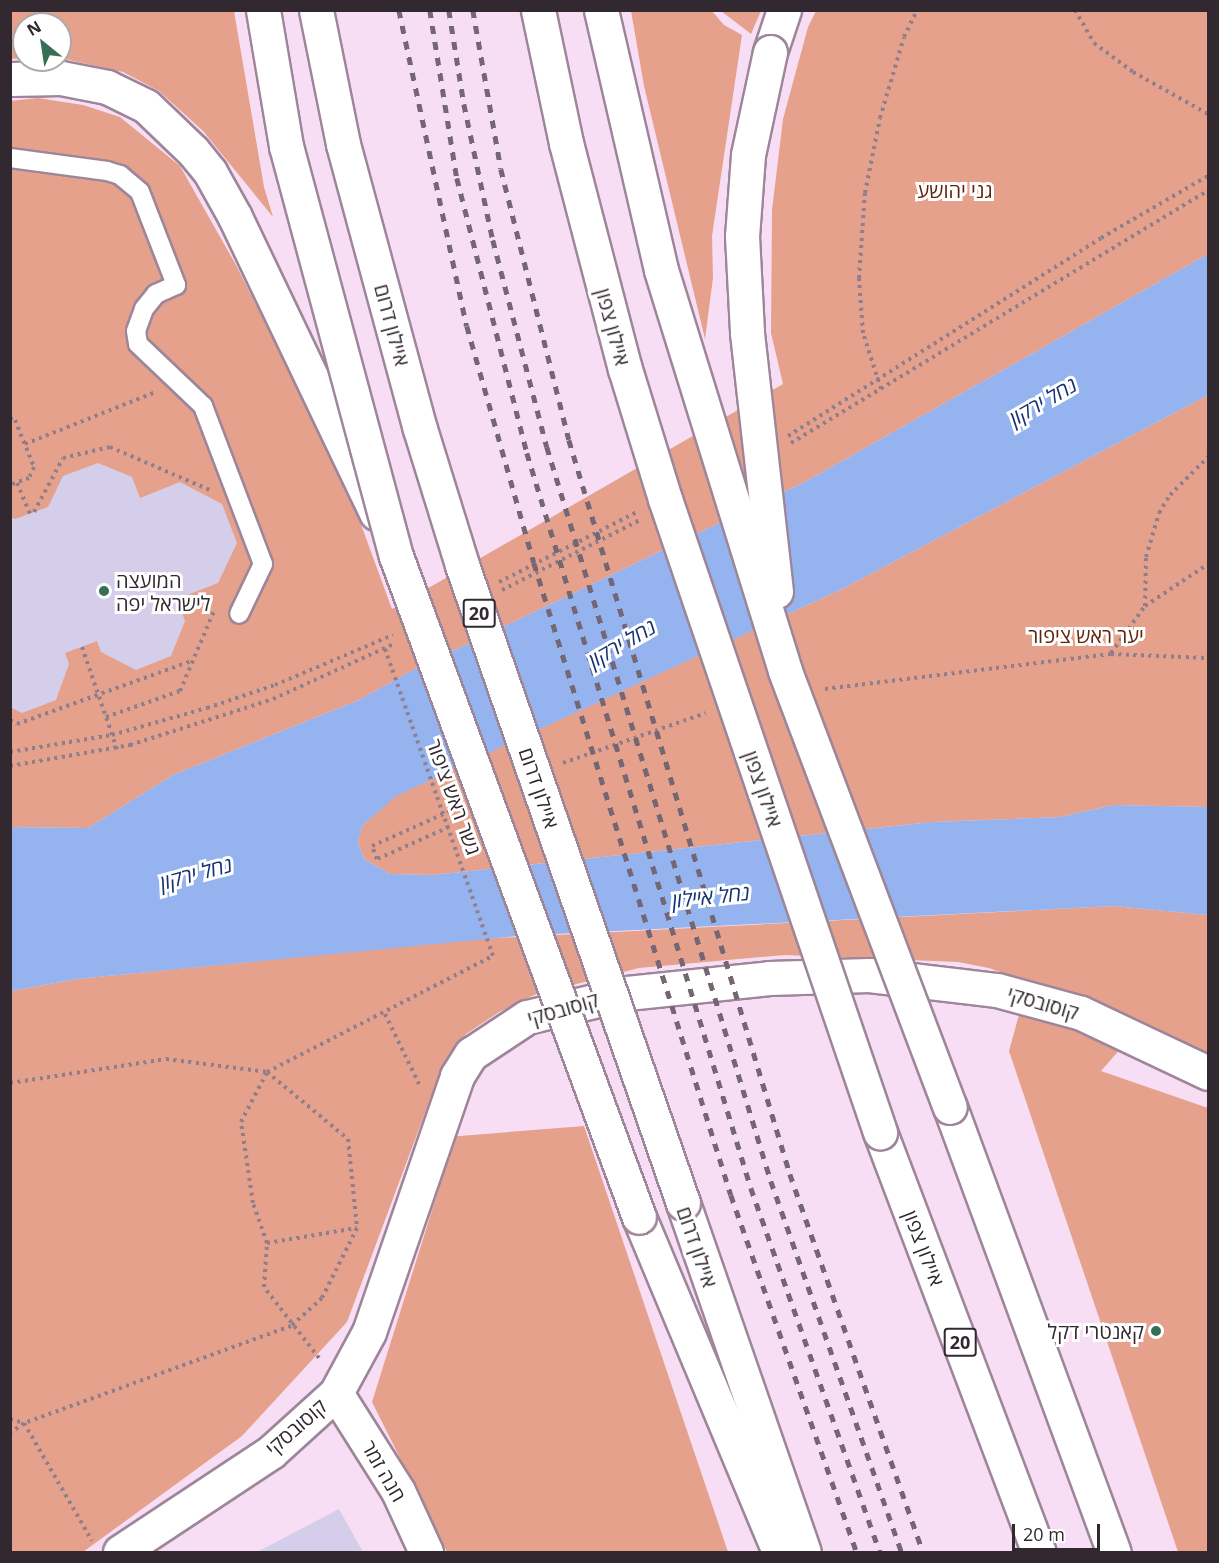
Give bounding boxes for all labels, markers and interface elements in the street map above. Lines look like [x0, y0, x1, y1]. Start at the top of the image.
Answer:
north arrow [12, 12, 72, 72]
text: N [23, 15, 45, 41]
park label: גני יהושע [917, 178, 993, 202]
street label: איילון דרום [370, 281, 414, 369]
street label: איילון צפון [591, 286, 635, 368]
water label: נחל ירקון [1005, 372, 1081, 430]
place label: המועצה לישראל יפה [116, 568, 211, 615]
marker: המועצה לישראל יפה [97, 584, 111, 598]
road number: 20 [462, 598, 496, 628]
water label: נחל ירקון [584, 614, 660, 672]
park label: יער ראש ציפור [1028, 623, 1144, 647]
street label: גשר ראש ציפור [422, 736, 486, 858]
street label: איילון דרום [514, 744, 564, 832]
street label: איילון צפון [739, 748, 787, 830]
water label: נחל ירקון [157, 851, 235, 895]
water label: נחל איילון [671, 879, 751, 913]
street label: קוסובסקי [1005, 981, 1081, 1025]
street label: קוסובסקי [525, 987, 601, 1031]
street label: איילון דרום [672, 1203, 722, 1291]
street label: איילון צפון [899, 1207, 949, 1289]
place label: קאנטרי דקל [1048, 1319, 1144, 1343]
marker: קאנטרי דקל [1149, 1324, 1163, 1338]
road number: 20 [944, 1327, 976, 1357]
street label: קוסובסקי [261, 1394, 331, 1460]
street label: חנה זמר [357, 1436, 411, 1506]
scale bar [1015, 1512, 1104, 1550]
text: 20 m [1023, 1522, 1065, 1546]

